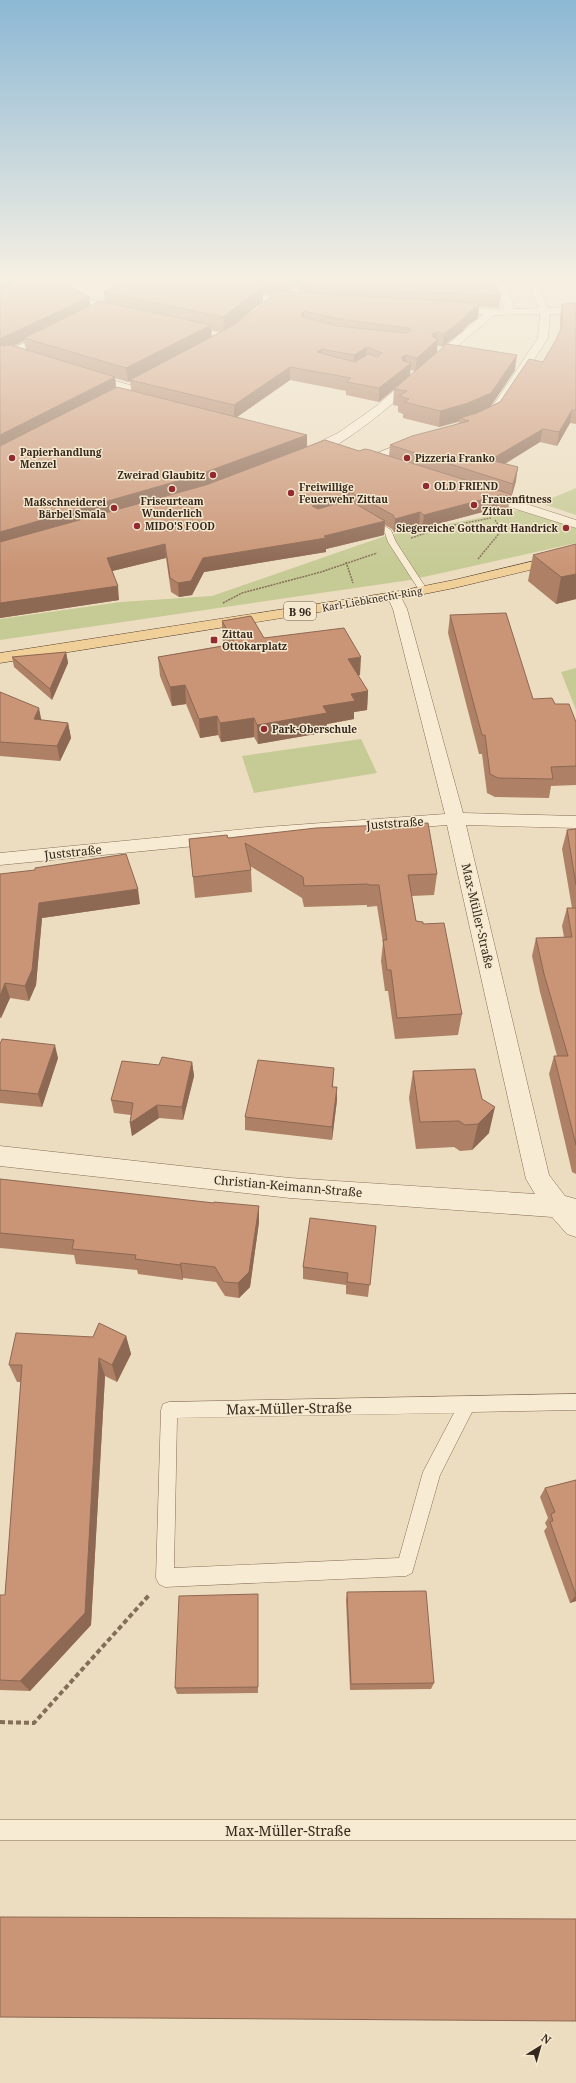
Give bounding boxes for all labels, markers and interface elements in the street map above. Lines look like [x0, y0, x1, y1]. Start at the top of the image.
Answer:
place label: Papierhandlung Menzel [20, 445, 102, 471]
place label: Pizzeria Franko [415, 451, 495, 465]
marker: Papierhandlung Menzel [7, 453, 17, 463]
marker: Pizzeria Franko [402, 453, 412, 463]
place label: Zweirad Glaubitz [117, 468, 205, 482]
marker: Zweirad Glaubitz [208, 470, 218, 480]
place label: OLD FRIEND [434, 479, 498, 493]
place label: Freiwillige Feuerwehr Zittau [299, 480, 388, 506]
marker: OLD FRIEND [421, 481, 431, 491]
marker: Friseurteam Wunderlich [167, 484, 177, 494]
marker: Freiwillige Feuerwehr Zittau [286, 488, 296, 498]
place label: Frauenfitness Zittau [482, 492, 552, 518]
place label: Friseurteam Wunderlich [140, 494, 204, 520]
place label: Maßschneiderei Bärbel Smala [24, 495, 106, 521]
marker: Frauenfitness Zittau [469, 500, 479, 510]
marker: Maßschneiderei Bärbel Smala [109, 503, 119, 513]
place label: MIDO'S FOOD [145, 519, 215, 533]
marker: MIDO'S FOOD [132, 521, 142, 531]
place label: Siegereiche Gotthardt Handrick [396, 521, 559, 535]
marker: Siegereiche Gotthardt Handrick [561, 523, 571, 533]
street label: Karl-Liebknecht-Ring [321, 583, 424, 615]
road number: B 96 [284, 602, 316, 620]
place label: Zittau Ottokarplatz [222, 627, 287, 653]
marker: Zittau Ottokarplatz [209, 635, 219, 645]
place label: Park-Oberschule [272, 722, 357, 736]
marker: Park-Oberschule [259, 724, 269, 734]
street label: Juststraße [365, 813, 424, 834]
street label: Juststraße [43, 841, 102, 864]
street label: Max-Müller-Straße [458, 862, 498, 970]
street label: Christian-Keimann-Straße [213, 1171, 363, 1201]
street label: Max-Müller-Straße [226, 1397, 352, 1419]
street label: Max-Müller-Straße [225, 1821, 351, 1840]
north arrow [520, 2027, 560, 2067]
text: N [538, 2030, 555, 2047]

